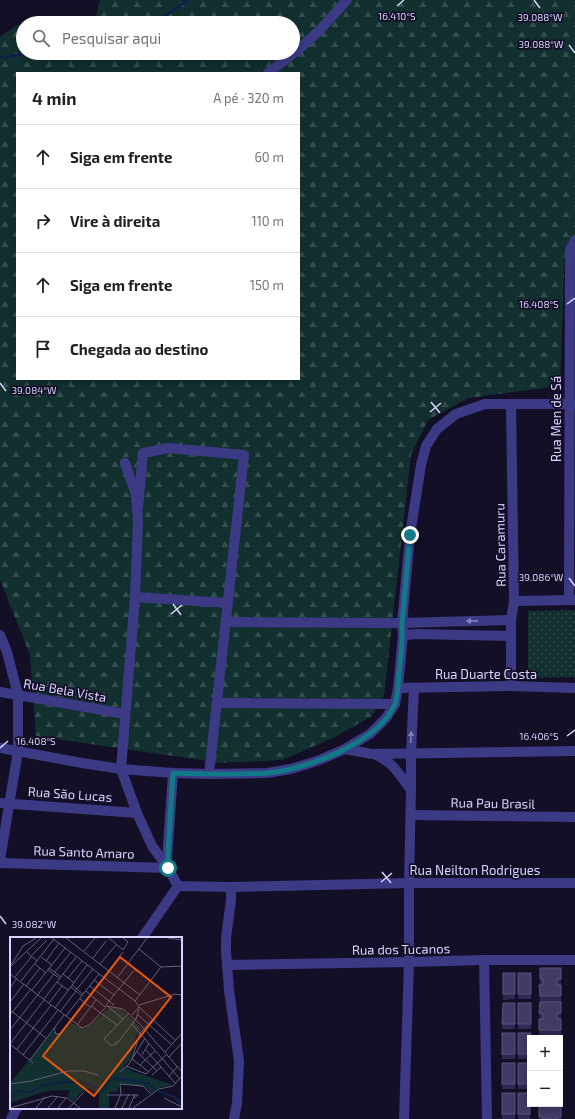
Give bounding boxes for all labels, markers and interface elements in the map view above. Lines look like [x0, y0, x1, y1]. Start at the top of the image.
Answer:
text: 16.410°S [378, 10, 416, 22]
text: 39.088°W [518, 11, 563, 23]
search box [16, 16, 300, 60]
icon: search [30, 27, 52, 49]
text: Pesquisar aqui [62, 29, 161, 47]
text: 39.088°W [519, 38, 564, 50]
text: 4 min [32, 88, 76, 108]
text: A pé · 320 m [213, 90, 284, 106]
icon: ahead [32, 146, 54, 168]
text: Siga em frente [70, 148, 172, 166]
text: 60 m [254, 149, 284, 165]
icon: right [32, 210, 54, 232]
text: Vire à direita [70, 212, 160, 230]
text: 110 m [252, 213, 284, 229]
icon: ahead [32, 274, 54, 296]
text: Siga em frente [70, 276, 172, 294]
text: 150 m [250, 277, 284, 293]
text: 16.408°S [519, 298, 559, 310]
icon: arrive [32, 338, 54, 360]
text: Chegada ao destino [70, 340, 208, 358]
street label: Rua Men de Sá [548, 376, 564, 462]
text: 39.084°W [12, 384, 57, 396]
street label: Rua Caramuru [491, 503, 509, 587]
route end [401, 526, 419, 544]
text: 39.086°W [519, 571, 564, 583]
one-way arrow [465, 618, 478, 624]
street label: Rua Duarte Costa [435, 666, 537, 682]
street label: Rua Bela Vista [22, 675, 108, 705]
text: 16.406°S [519, 730, 559, 742]
one-way arrow [408, 731, 415, 743]
text: 16.408°S [16, 735, 56, 747]
street label: Rua São Lucas [27, 783, 113, 805]
street label: Rua Pau Brasil [451, 794, 536, 812]
street label: Rua Santo Amaro [33, 842, 135, 862]
route start [159, 859, 177, 877]
street label: Rua Neilton Rodrigues [410, 862, 540, 878]
text: 39.082°W [12, 918, 57, 930]
inset map [10, 937, 182, 1109]
street label: Rua dos Tucanos [352, 940, 450, 958]
map controls [527, 1035, 563, 1107]
button: + [527, 1035, 563, 1071]
button: − [527, 1071, 563, 1107]

